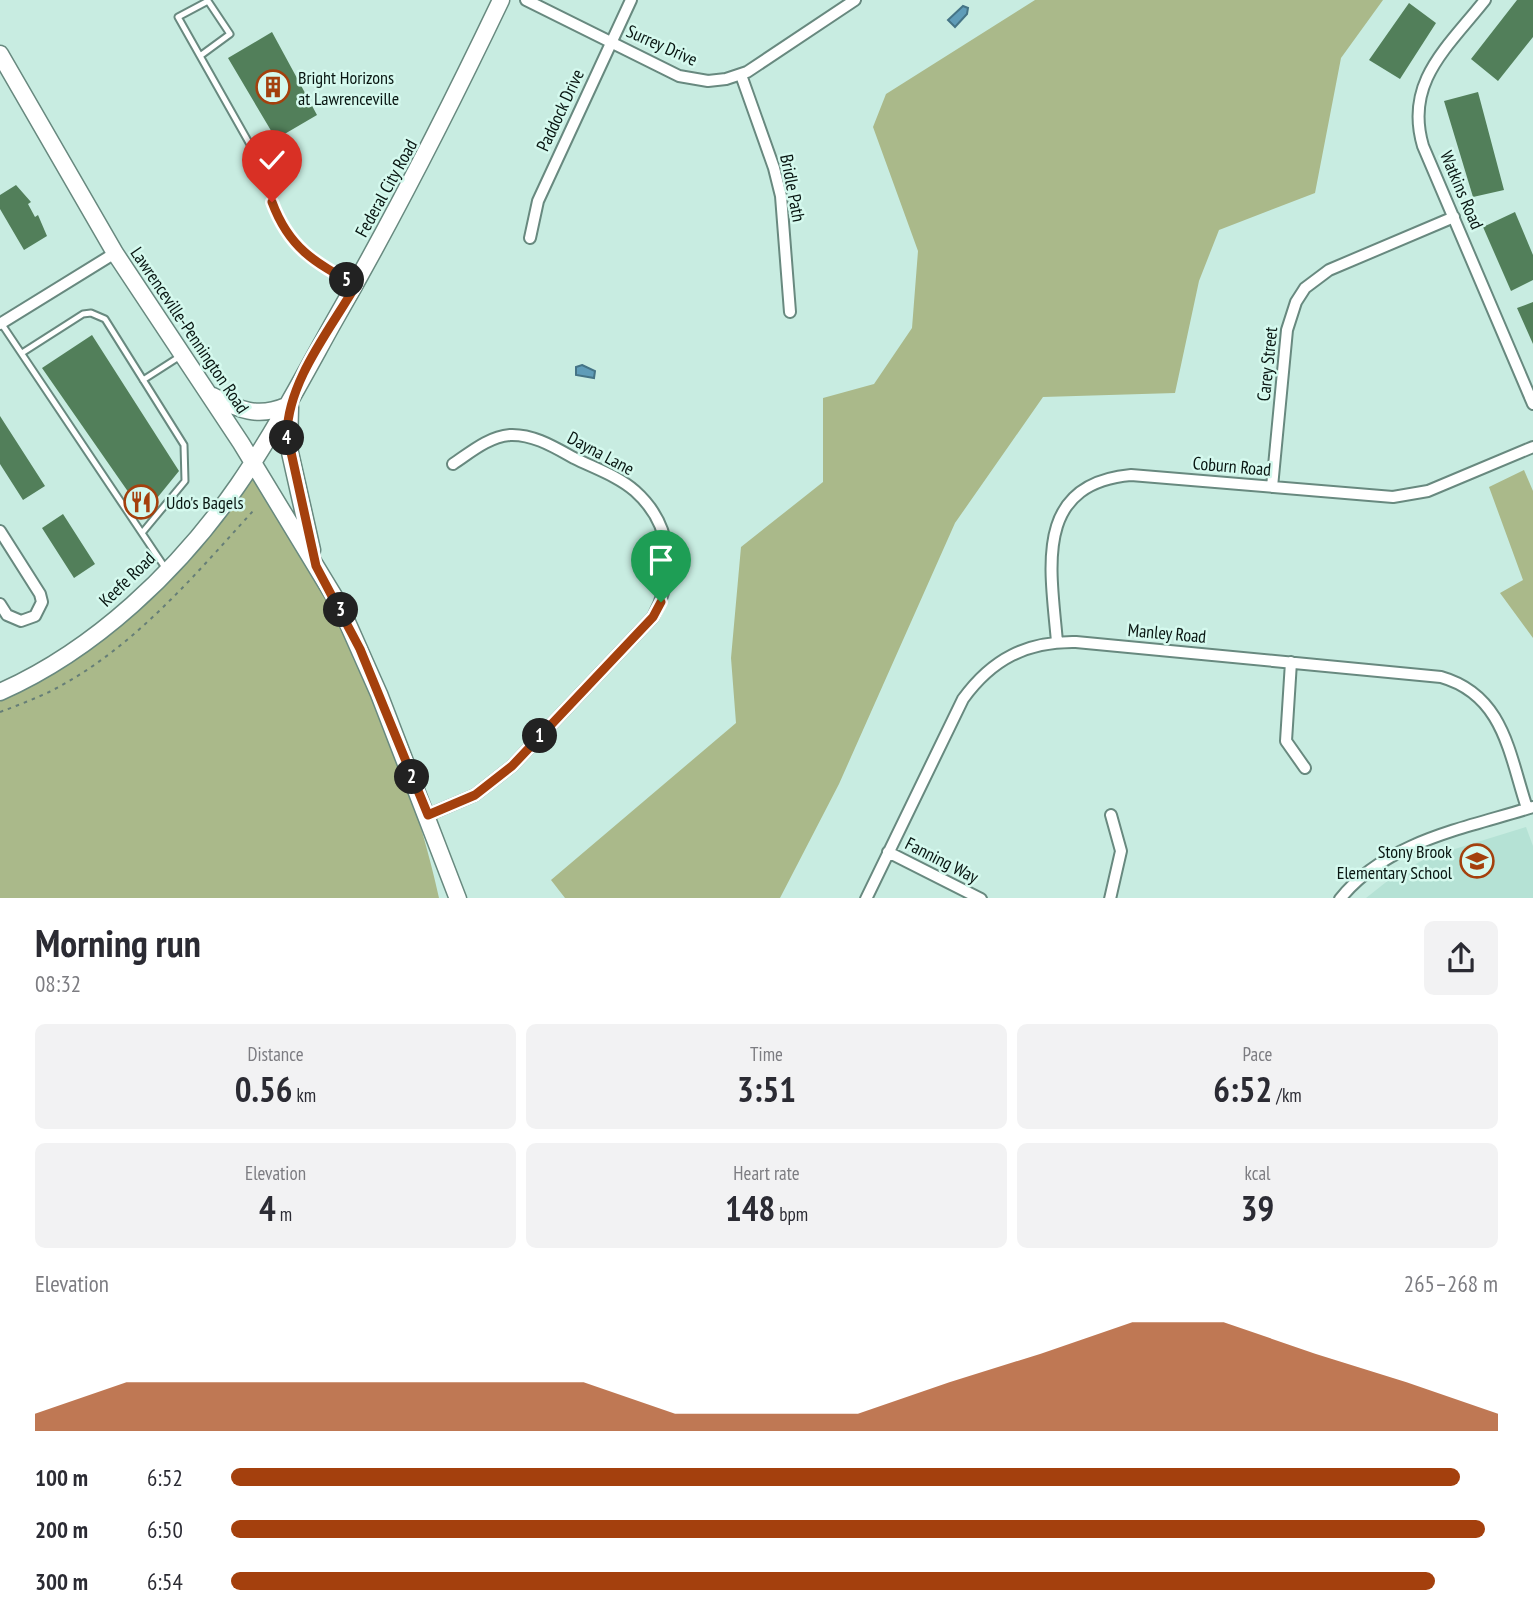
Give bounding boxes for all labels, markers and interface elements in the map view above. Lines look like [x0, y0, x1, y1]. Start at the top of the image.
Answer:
street label: Surrey Drive [623, 19, 701, 71]
street label: Paddock Drive [531, 65, 589, 155]
place label: Bright Horizons at Lawrenceville [298, 66, 399, 110]
building icon: Bright Horizons at Lawrenceville [254, 68, 292, 106]
pin [242, 130, 302, 202]
street label: Federal City Road [350, 135, 422, 241]
icon: check [253, 141, 291, 179]
street label: Watkins Road [1435, 147, 1489, 233]
street label: Bridle Path [775, 152, 811, 224]
street label: Lawrenceville-Pennington Road [126, 242, 254, 418]
pin: 5 [330, 262, 364, 298]
text: 5 [342, 267, 351, 291]
street label: Carey Street [1252, 326, 1282, 402]
pin: 4 [270, 420, 304, 456]
text: 4 [282, 425, 291, 449]
street label: Dayna Lane [564, 426, 638, 480]
street label: Coburn Road [1192, 451, 1272, 481]
restaurant icon: Udo's Bagels [122, 483, 160, 521]
place label: Udo's Bagels [166, 491, 244, 514]
pin [631, 530, 691, 602]
icon: arrive [642, 541, 680, 579]
street label: Keefe Road [94, 547, 160, 611]
pin: 3 [324, 592, 358, 628]
text: 3 [336, 597, 345, 621]
street label: Manley Road [1127, 618, 1207, 648]
pin: 1 [522, 718, 558, 754]
text: 1 [535, 723, 544, 747]
pin: 2 [394, 760, 430, 794]
text: 2 [407, 764, 416, 788]
street label: Fanning Way [902, 832, 983, 888]
place label: Stony Brook Elementary School [1337, 840, 1453, 884]
school or university icon: Stony Brook Elementary School [1458, 842, 1496, 880]
text: Morning run [35, 918, 201, 967]
button: share [1424, 921, 1498, 995]
text: 08:32 [35, 969, 81, 998]
text: Distance [248, 1042, 303, 1066]
text: Time [750, 1042, 783, 1066]
text: Pace [1243, 1042, 1272, 1066]
text: 0.56 [235, 1066, 292, 1112]
text: 3:51 [737, 1066, 796, 1112]
text: 6:52 [1213, 1066, 1272, 1112]
text: km [292, 1083, 316, 1107]
text: /km [1272, 1083, 1302, 1107]
text: Elevation [245, 1161, 306, 1185]
text: Heart rate [733, 1161, 800, 1185]
text: kcal [1245, 1161, 1270, 1185]
text: 4 [259, 1185, 276, 1231]
text: 148 [725, 1185, 775, 1231]
text: 39 [1241, 1185, 1274, 1231]
text: m [276, 1202, 292, 1226]
text: bpm [775, 1202, 808, 1226]
text: Elevation [35, 1269, 109, 1298]
text: 265–268 m [1404, 1269, 1498, 1298]
text: 100 m [35, 1463, 88, 1492]
text: 6:52 [147, 1463, 183, 1492]
text: 200 m [35, 1515, 88, 1544]
text: 6:50 [147, 1515, 183, 1544]
text: 300 m [35, 1567, 88, 1596]
text: 6:54 [147, 1567, 183, 1596]

